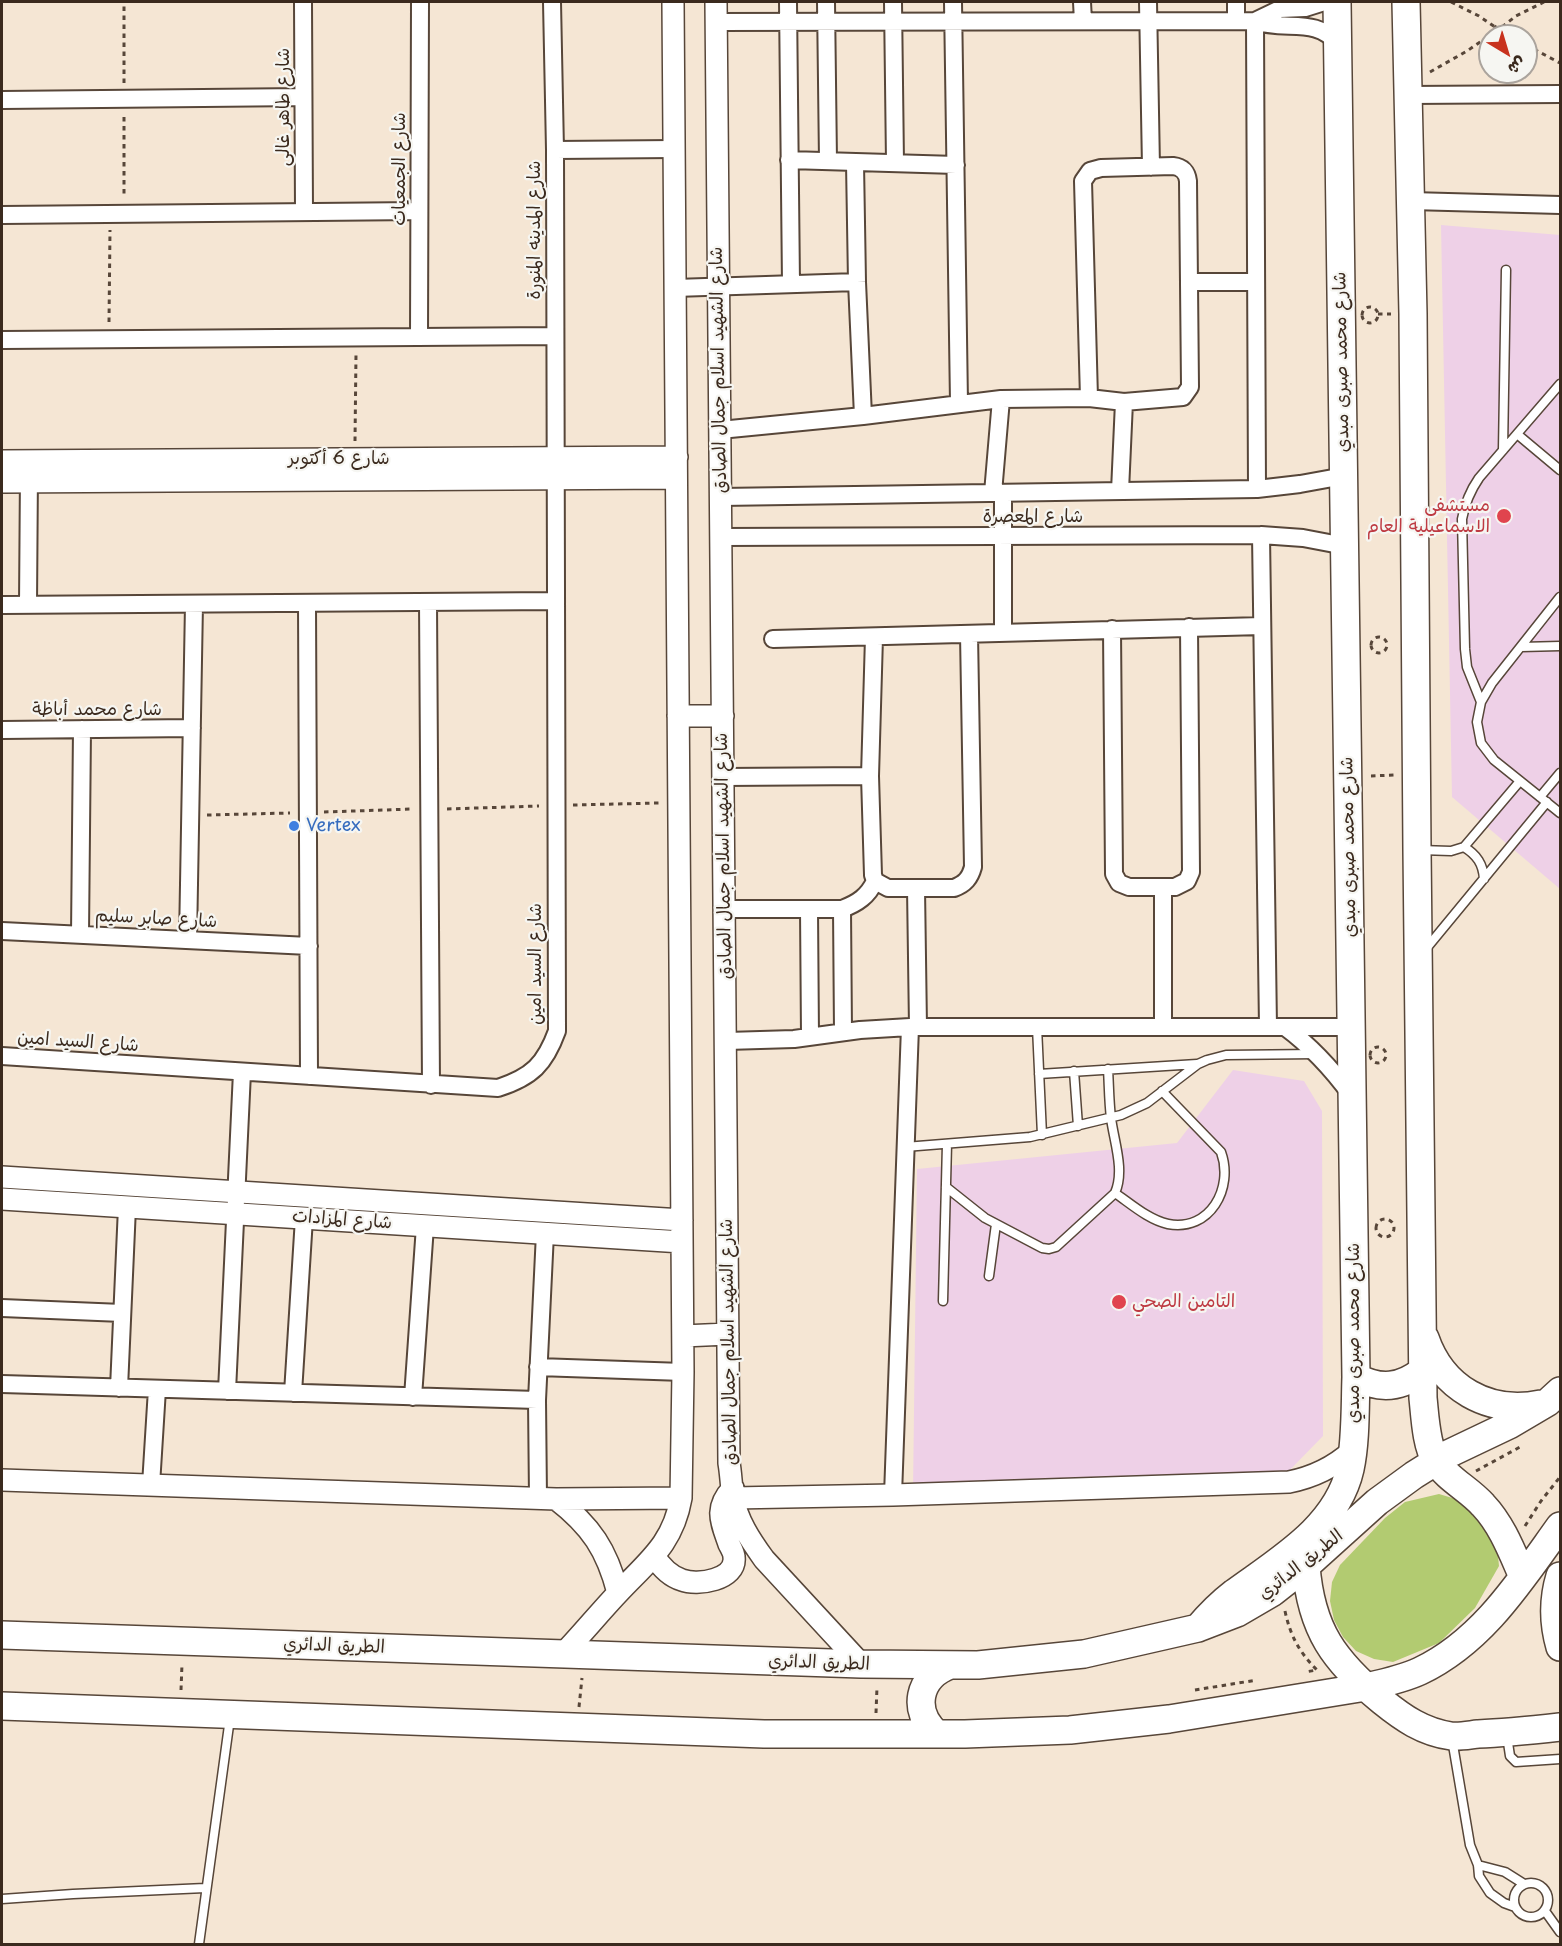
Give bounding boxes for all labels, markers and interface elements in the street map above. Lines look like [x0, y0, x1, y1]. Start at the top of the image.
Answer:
north arrow [1478, 24, 1538, 84]
street label: شارع طاهر غالى [273, 48, 295, 166]
text: ش [1504, 52, 1532, 81]
street label: شارع الجمعيات [389, 112, 411, 226]
street label: شارع المدينه المنورة [524, 161, 546, 299]
street label: شارع الشهيد اسلام جمال الصادق [706, 246, 732, 494]
street label: شارع محمد صبرى مبدي [1330, 272, 1354, 452]
street label: شارع 6 أكتوبر [288, 448, 390, 470]
place label: مستشفى الاسماعيلية العام [1367, 495, 1490, 538]
street label: شارع المعصرة [983, 506, 1083, 528]
marker: مستشفى الاسماعيلية العام [1495, 507, 1513, 525]
street label: شارع محمد أباظة [32, 699, 162, 721]
street label: شارع الشهيد اسلام جمال الصادق [711, 732, 737, 980]
street label: شارع محمد صبرى مبدي [1337, 757, 1361, 937]
place label: Vertex [306, 815, 361, 837]
marker: Vertex [287, 819, 301, 833]
street label: شارع السيد امين [525, 903, 547, 1025]
street label: شارع صابر سليم [94, 905, 218, 933]
street label: شارع السيد امين [17, 1027, 139, 1057]
street label: شارع المزادات [291, 1206, 393, 1234]
street label: شارع الشهيد اسلام جمال الصادق [716, 1218, 742, 1466]
street label: شارع محمد صبرى مبدي [1343, 1243, 1365, 1423]
place label: التامين الصحي [1132, 1291, 1235, 1313]
marker: التامين الصحي [1110, 1293, 1128, 1311]
street label: الطريق الدائري [1254, 1525, 1348, 1605]
street label: الطريق الدائري [283, 1633, 385, 1659]
street label: الطريق الدائري [768, 1650, 870, 1676]

